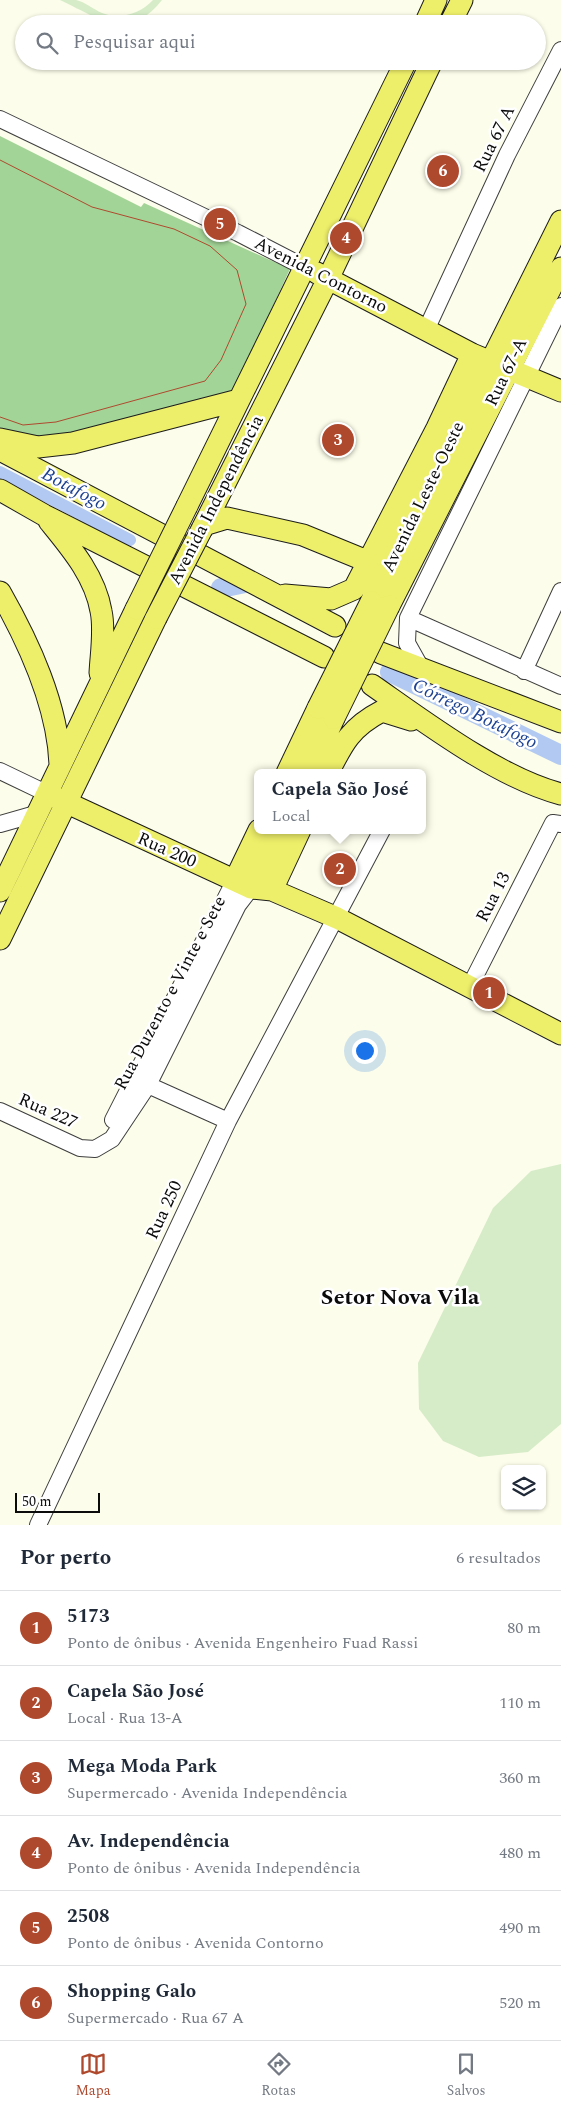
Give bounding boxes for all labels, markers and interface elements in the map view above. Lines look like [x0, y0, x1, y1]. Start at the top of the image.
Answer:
search box [15, 15, 546, 70]
text: Pesquisar aqui [73, 28, 196, 57]
icon: search [33, 29, 61, 57]
street label: Rua 67 A [466, 101, 522, 177]
pin: 6 [427, 152, 459, 190]
pin: 5 [204, 205, 236, 243]
pin: 4 [330, 219, 362, 257]
street label: Avenida Contorno [250, 230, 392, 320]
street label: Rua 67-A [478, 333, 534, 411]
street label: Avenida Independência [161, 410, 271, 590]
street label: Avenida Leste-Oeste [375, 417, 471, 577]
pin: 3 [322, 421, 354, 459]
water label: Botafogo [36, 460, 112, 518]
water label: Córrego Botafogo [407, 671, 543, 757]
popup [254, 769, 426, 834]
text: Capela São José [272, 775, 408, 804]
text: Local [272, 804, 310, 828]
street label: Rua 200 [133, 825, 201, 875]
pin: 2 [324, 850, 356, 888]
street label: Rua 13 [469, 867, 517, 927]
street label: Rua Duzento e Vinte e Sete [107, 891, 233, 1095]
pin: 1 [473, 974, 505, 1012]
your location [352, 1038, 378, 1064]
street label: Rua 227 [14, 1086, 82, 1136]
street label: Rua 250 [139, 1176, 189, 1244]
district label: Setor Nova Vila [321, 1281, 480, 1314]
map controls [501, 1465, 546, 1510]
button: layers [501, 1465, 546, 1510]
scale bar [15, 1490, 100, 1513]
text: 50 m [22, 1491, 52, 1512]
text: Por perto [20, 1542, 111, 1574]
text: 6 resultados [456, 1546, 541, 1570]
text: 5173 [67, 1602, 110, 1631]
text: 1 [32, 1616, 40, 1640]
text: 80 m [507, 1616, 541, 1640]
text: Ponto de ônibus · Avenida Engenheiro Fuad Rassi [67, 1631, 418, 1655]
text: Capela São José [67, 1677, 204, 1706]
text: 2 [32, 1691, 40, 1715]
text: 110 m [499, 1691, 541, 1715]
text: Local · Rua 13-A [67, 1706, 183, 1730]
text: Mega Moda Park [67, 1752, 217, 1781]
text: 3 [32, 1766, 40, 1790]
text: 360 m [499, 1766, 541, 1790]
text: Supermercado · Avenida Independência [67, 1781, 347, 1805]
text: Av. Independência [67, 1827, 229, 1856]
text: 4 [32, 1841, 40, 1865]
text: 480 m [499, 1841, 541, 1865]
text: Ponto de ônibus · Avenida Independência [67, 1856, 360, 1880]
text: 2508 [67, 1902, 110, 1931]
text: 5 [32, 1916, 40, 1940]
text: 490 m [499, 1916, 541, 1940]
text: Ponto de ônibus · Avenida Contorno [67, 1931, 324, 1955]
text: Shopping Galo [67, 1977, 196, 2006]
text: 6 [32, 1991, 40, 2015]
text: 520 m [499, 1991, 541, 2015]
text: Supermercado · Rua 67 A [67, 2006, 244, 2030]
tab: Mapa [75, 2050, 111, 2101]
tab: Rotas [261, 2050, 296, 2101]
tab: Salvos [447, 2050, 486, 2101]

